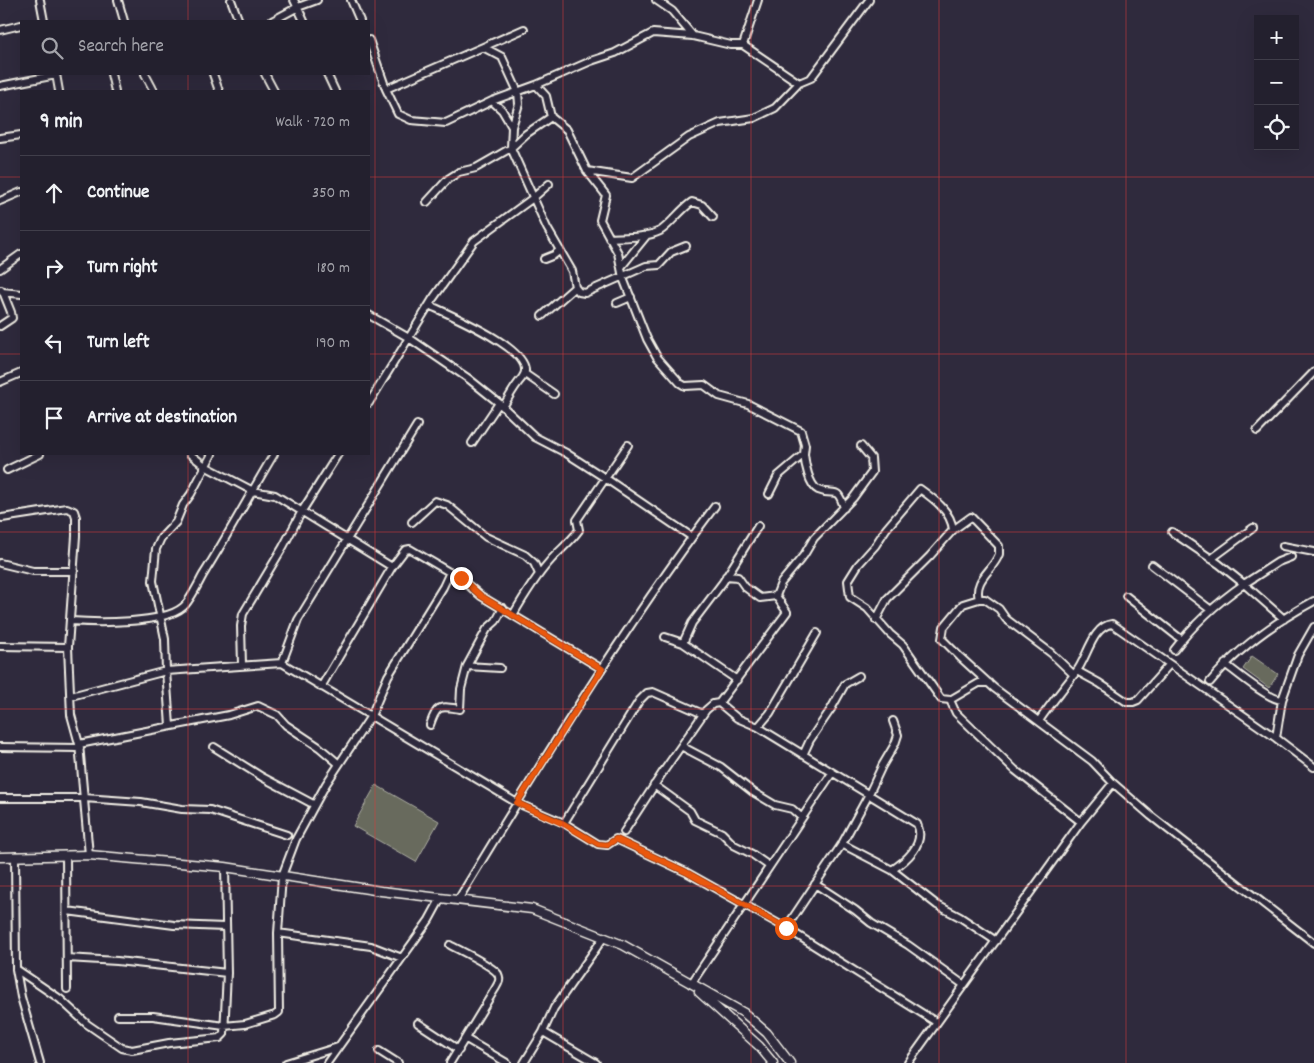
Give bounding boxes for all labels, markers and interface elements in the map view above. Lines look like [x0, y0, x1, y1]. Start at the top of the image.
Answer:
map controls [1254, 15, 1299, 150]
button: + [1254, 15, 1299, 60]
search box [20, 20, 370, 75]
icon: search [38, 34, 66, 62]
text: Search here [78, 34, 164, 61]
button: − [1254, 60, 1299, 105]
button: locate [1254, 105, 1299, 150]
text: 9 min [40, 108, 82, 138]
text: Walk · 720 m [275, 111, 350, 134]
icon: ahead [40, 179, 68, 207]
text: Continue [87, 180, 149, 207]
text: 350 m [312, 182, 350, 205]
icon: right [40, 254, 68, 282]
text: Turn right [87, 255, 158, 282]
text: 180 m [317, 257, 350, 280]
icon: left [40, 329, 68, 357]
text: Turn left [87, 330, 150, 357]
text: 190 m [316, 332, 350, 355]
icon: arrive [40, 404, 68, 432]
text: Arrive at destination [87, 405, 237, 432]
route end [450, 567, 473, 590]
route start [775, 917, 798, 940]

